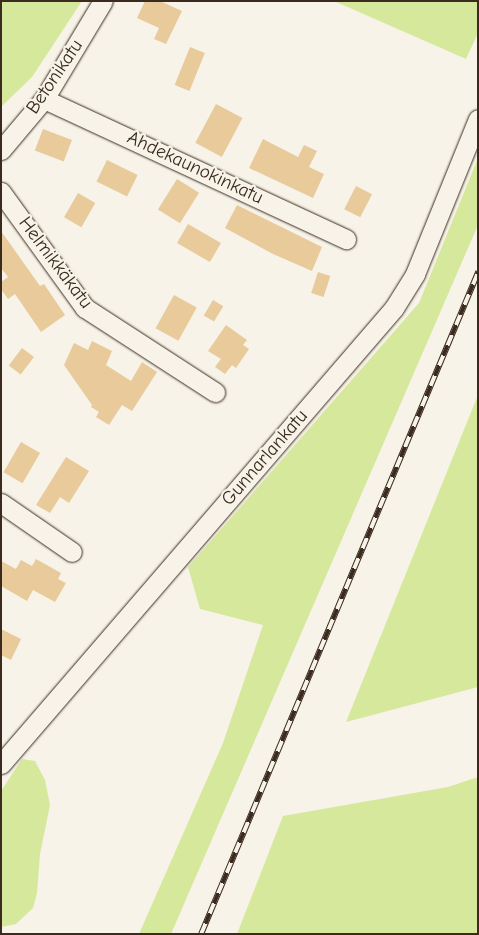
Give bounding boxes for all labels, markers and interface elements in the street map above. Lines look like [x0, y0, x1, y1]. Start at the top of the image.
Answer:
street label: Betonikatu [22, 35, 88, 119]
street label: Ahdekaunokinkatu [123, 127, 267, 209]
street label: Helmikkäkatu [13, 213, 97, 313]
street label: Gunnarlankatu [217, 405, 313, 511]

